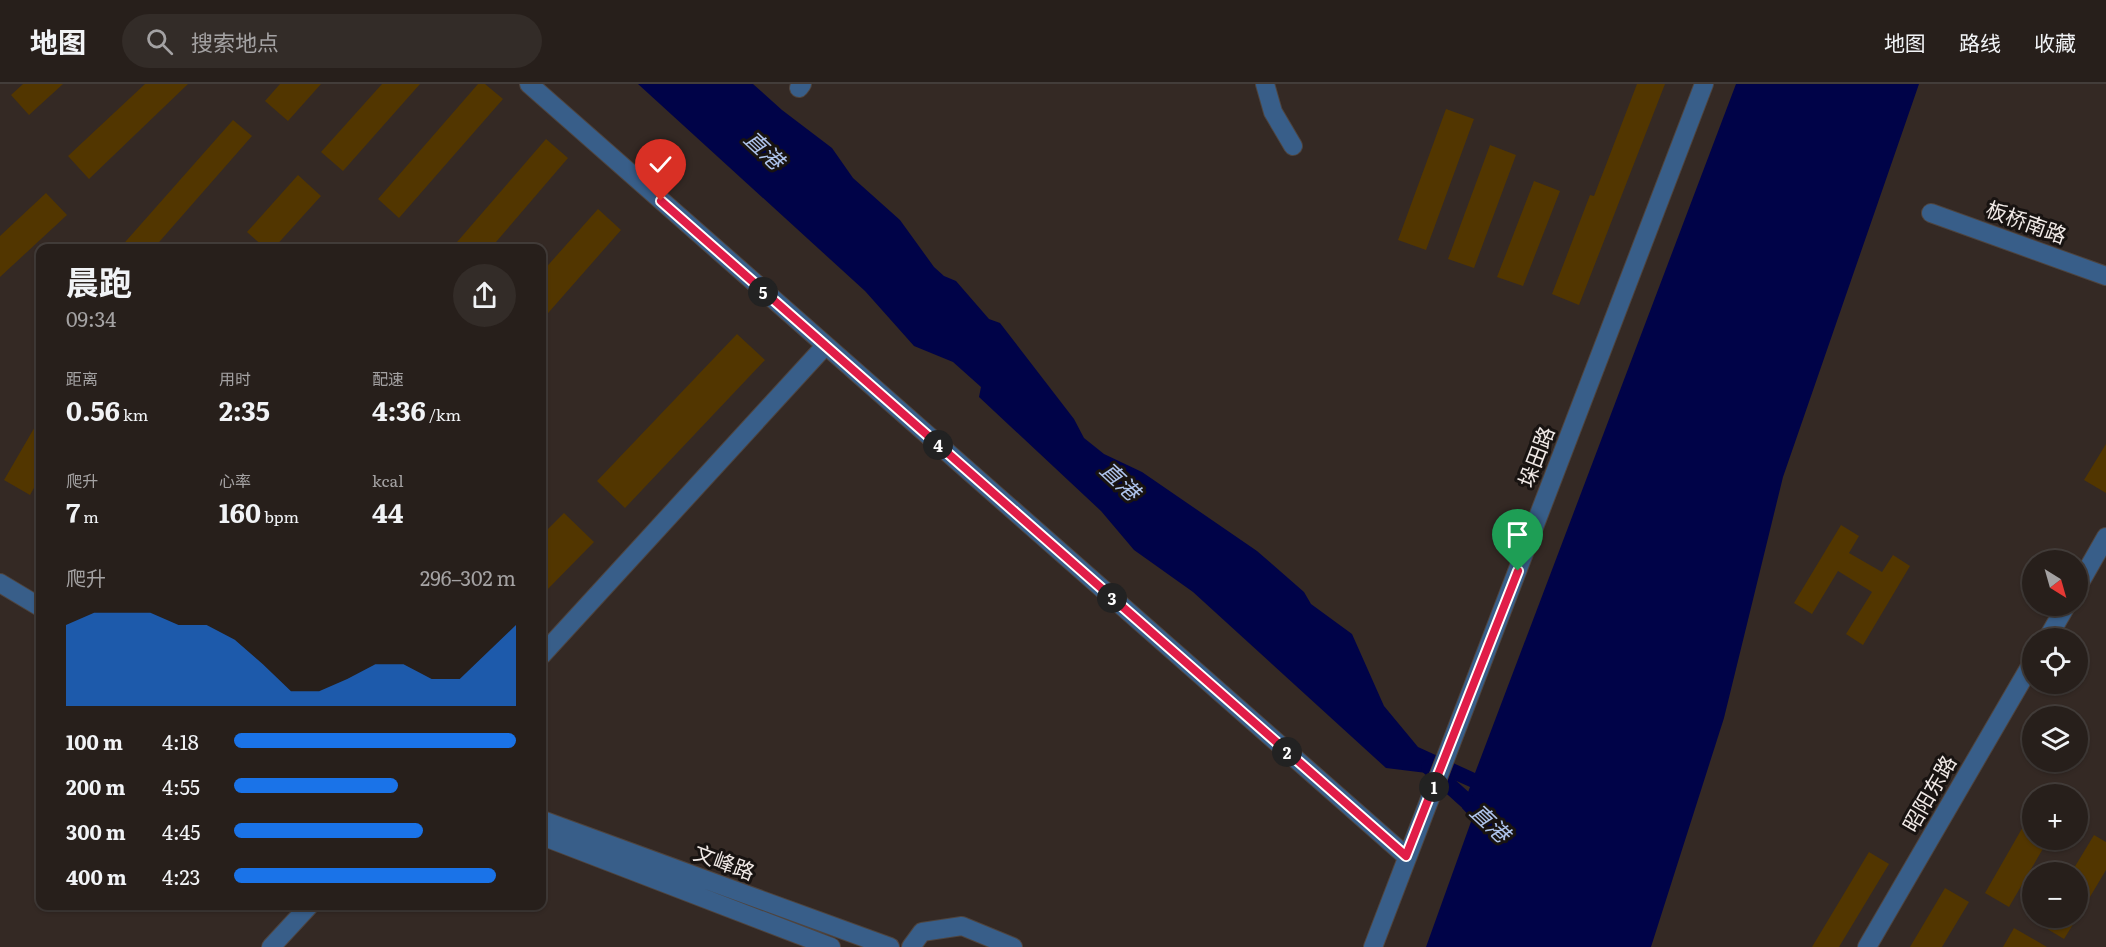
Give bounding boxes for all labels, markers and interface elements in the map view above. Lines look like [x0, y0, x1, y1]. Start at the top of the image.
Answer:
search box [122, 14, 542, 68]
text: 地图 [30, 20, 86, 62]
icon: search [143, 25, 176, 58]
text: 搜索地点 [191, 25, 279, 58]
text: 地图 [1884, 26, 1926, 57]
text: 路线 [1959, 26, 2001, 57]
text: 收藏 [2034, 26, 2076, 57]
water label: 直港 [738, 122, 795, 178]
pin [635, 139, 686, 201]
icon: check [644, 148, 677, 181]
street label: 板桥南路 [1982, 192, 2072, 250]
text: 晨跑 [66, 256, 132, 305]
button: share [453, 264, 516, 327]
pin: 5 [748, 277, 778, 307]
text: 5 [759, 280, 767, 304]
text: 09:34 [66, 303, 116, 333]
text: 距离 [66, 366, 98, 390]
text: 用时 [219, 366, 251, 390]
text: 配速 [372, 366, 404, 390]
text: 0.56 [66, 390, 120, 429]
text: 2:35 [219, 390, 270, 429]
text: 4:36 [372, 390, 426, 429]
text: km [120, 402, 148, 426]
text: /km [426, 402, 461, 426]
street label: 垛田路 [1509, 421, 1560, 491]
pin: 4 [923, 430, 953, 460]
text: 4 [933, 433, 943, 457]
water label: 直港 [1094, 453, 1151, 509]
text: 爬升 [66, 468, 98, 492]
text: 心率 [219, 468, 251, 492]
text: kcal [372, 468, 404, 492]
text: 7 [66, 492, 80, 531]
text: 160 [219, 492, 261, 531]
text: 44 [372, 492, 403, 531]
text: m [80, 504, 99, 528]
text: bpm [261, 504, 299, 528]
pin [1492, 509, 1543, 571]
icon: arrive [1501, 518, 1534, 551]
north arrow [2022, 550, 2088, 616]
map controls [2022, 550, 2088, 928]
text: 爬升 [66, 562, 106, 592]
text: 296–302 m [420, 562, 516, 592]
pin: 3 [1097, 583, 1127, 613]
text: 3 [1108, 586, 1116, 610]
button: locate [2022, 628, 2088, 694]
button: layers [2022, 706, 2088, 772]
text: 100 m [66, 726, 123, 756]
text: 4:18 [162, 726, 199, 756]
pin: 2 [1272, 737, 1302, 767]
text: 2 [1283, 740, 1291, 764]
street label: 昭阳东路 [1893, 749, 1962, 837]
text: 200 m [66, 771, 125, 801]
text: 4:55 [162, 771, 200, 801]
pin: 1 [1419, 772, 1449, 802]
text: 1 [1431, 775, 1437, 799]
button: + [2022, 784, 2088, 850]
water label: 直港 [1464, 795, 1521, 851]
text: 300 m [66, 816, 126, 846]
text: 4:45 [162, 816, 200, 846]
street label: 文峰路 [690, 835, 760, 886]
text: 400 m [66, 861, 127, 891]
text: 4:23 [162, 861, 200, 891]
button: − [2022, 862, 2088, 928]

